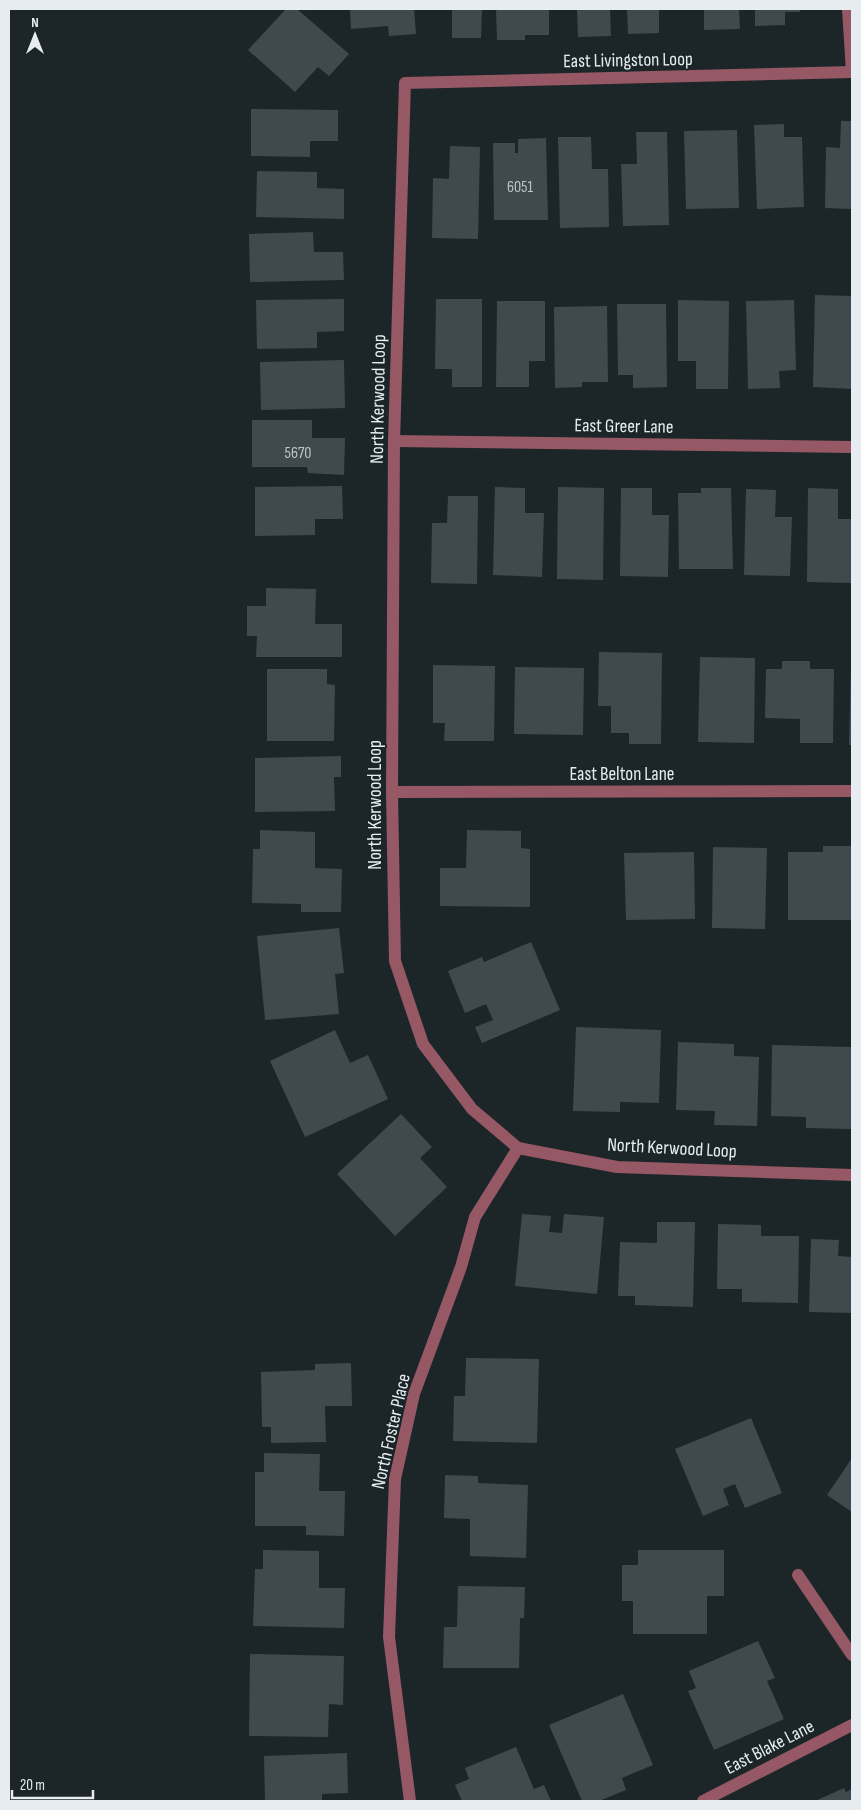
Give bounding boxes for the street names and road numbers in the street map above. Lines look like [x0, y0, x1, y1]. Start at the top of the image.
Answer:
street label: East Livingston Loop [563, 48, 693, 73]
street label: North Kerwood Loop [366, 334, 391, 464]
street label: East Greer Lane [574, 414, 674, 439]
street label: North Kerwood Loop [364, 740, 387, 870]
street label: East Belton Lane [570, 763, 674, 786]
street label: North Kerwood Loop [607, 1134, 737, 1163]
street label: North Foster Place [367, 1371, 416, 1491]
street label: East Blake Lane [721, 1715, 818, 1780]

